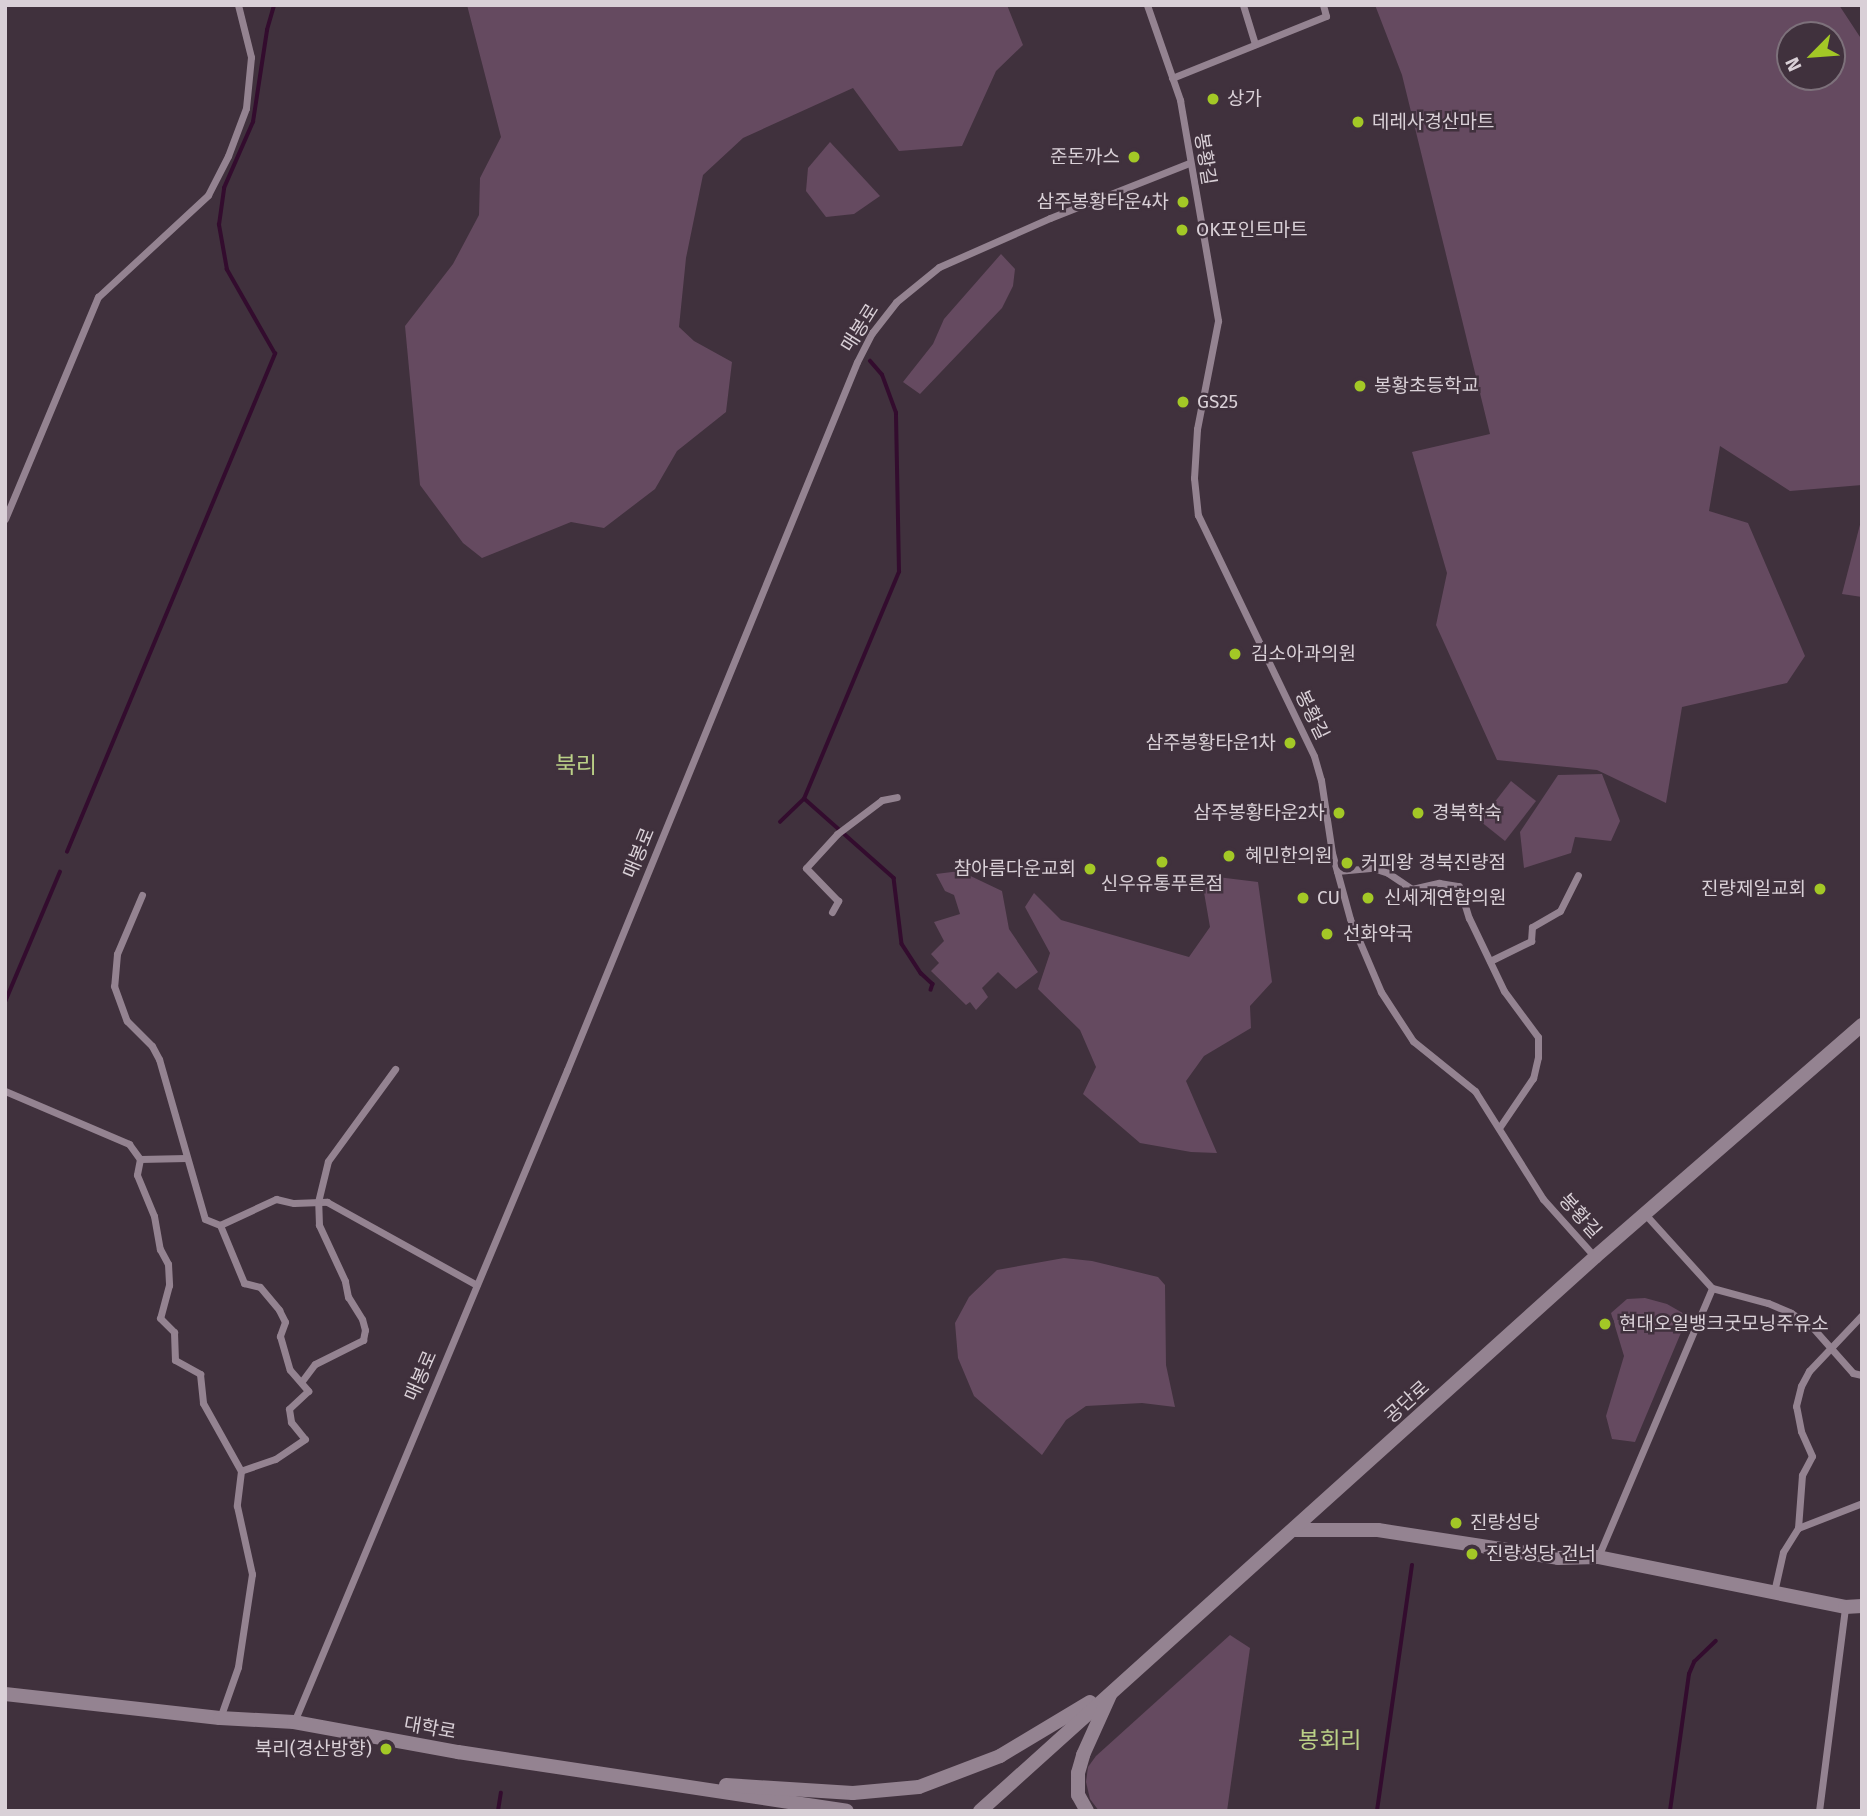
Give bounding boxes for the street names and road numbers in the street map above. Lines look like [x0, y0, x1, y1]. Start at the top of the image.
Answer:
street label: 봉황길 [1190, 131, 1220, 187]
street label: 매봉로 [836, 300, 884, 356]
street label: 봉황길 [1290, 686, 1334, 744]
street label: 매봉로 [619, 824, 659, 882]
street label: 봉황길 [1554, 1189, 1606, 1243]
street label: 매봉로 [400, 1347, 442, 1405]
street label: 공단로 [1380, 1376, 1434, 1428]
street label: 대학로 [402, 1712, 458, 1744]

